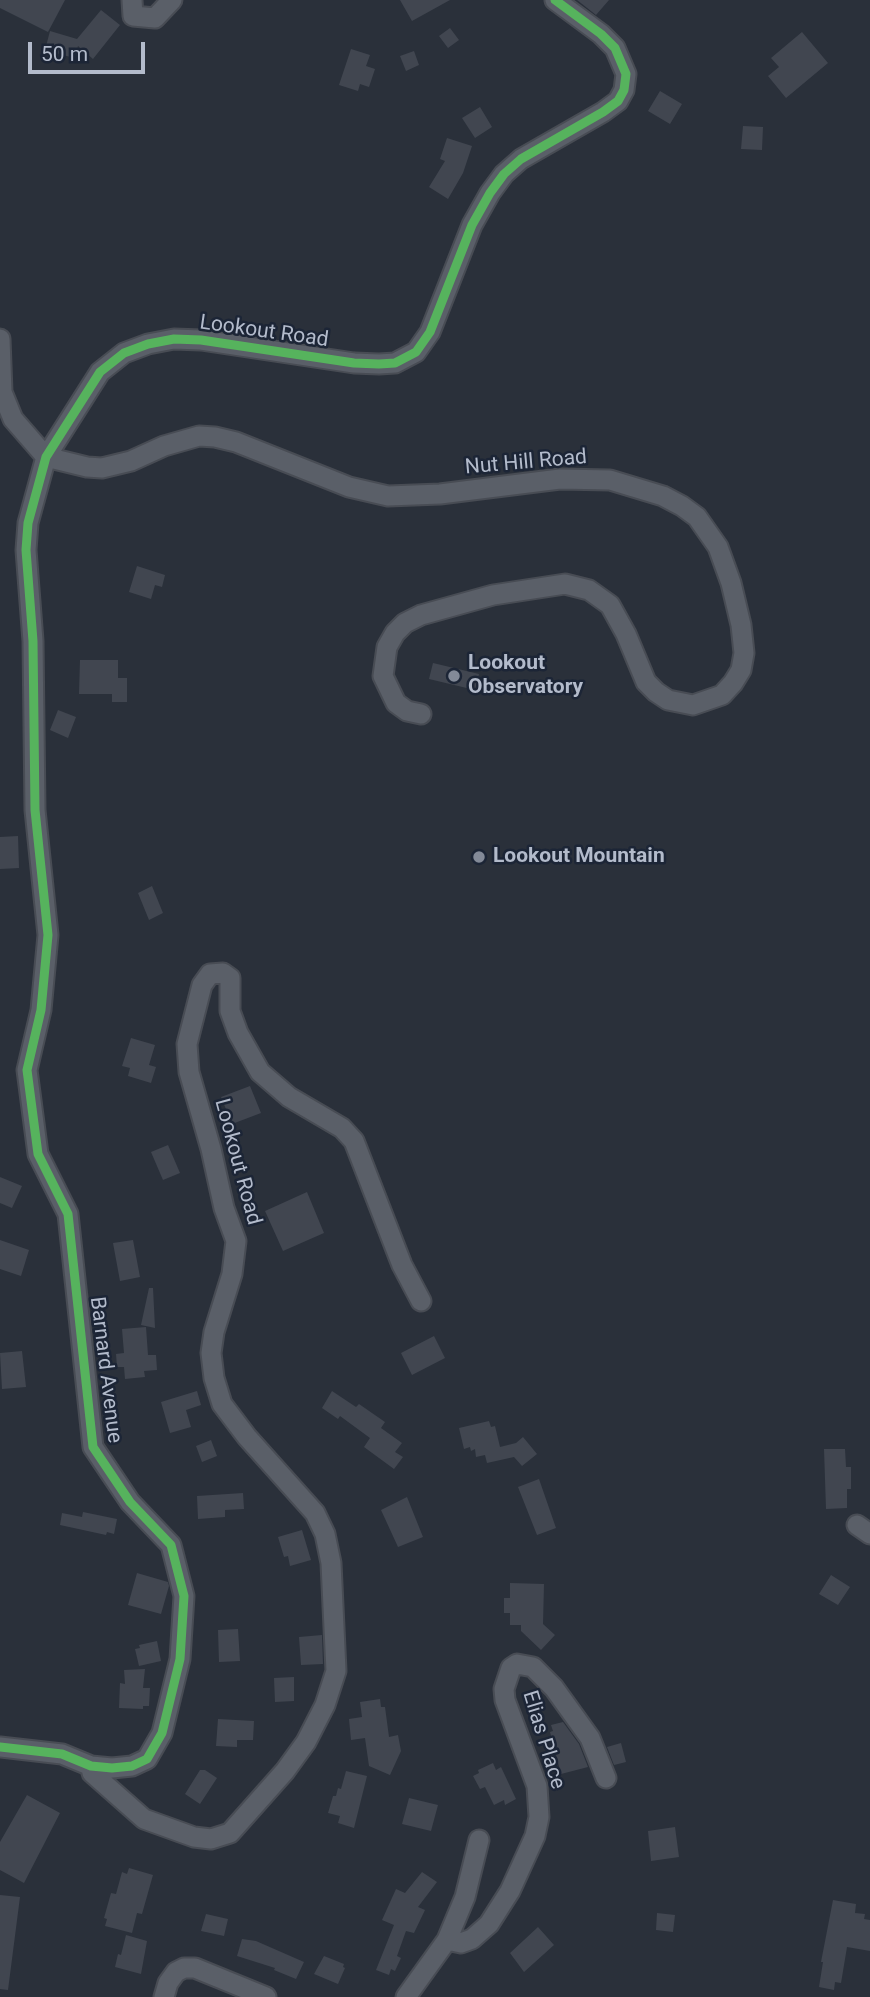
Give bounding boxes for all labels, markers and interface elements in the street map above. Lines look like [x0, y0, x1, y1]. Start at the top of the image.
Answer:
scale bar [32, 28, 149, 72]
text: 50 m [41, 42, 88, 66]
street label: Lookout Road [198, 310, 330, 354]
street label: Nut Hill Road [464, 445, 588, 481]
place label: Lookout Observatory [468, 651, 583, 701]
marker: Lookout Observatory [446, 668, 462, 684]
place label: Lookout Mountain [493, 844, 665, 870]
marker: Lookout Mountain [471, 849, 487, 865]
street label: Lookout Road [208, 1096, 266, 1228]
street label: Barnard Avenue [84, 1295, 126, 1445]
street label: Elias Place [516, 1688, 570, 1792]

